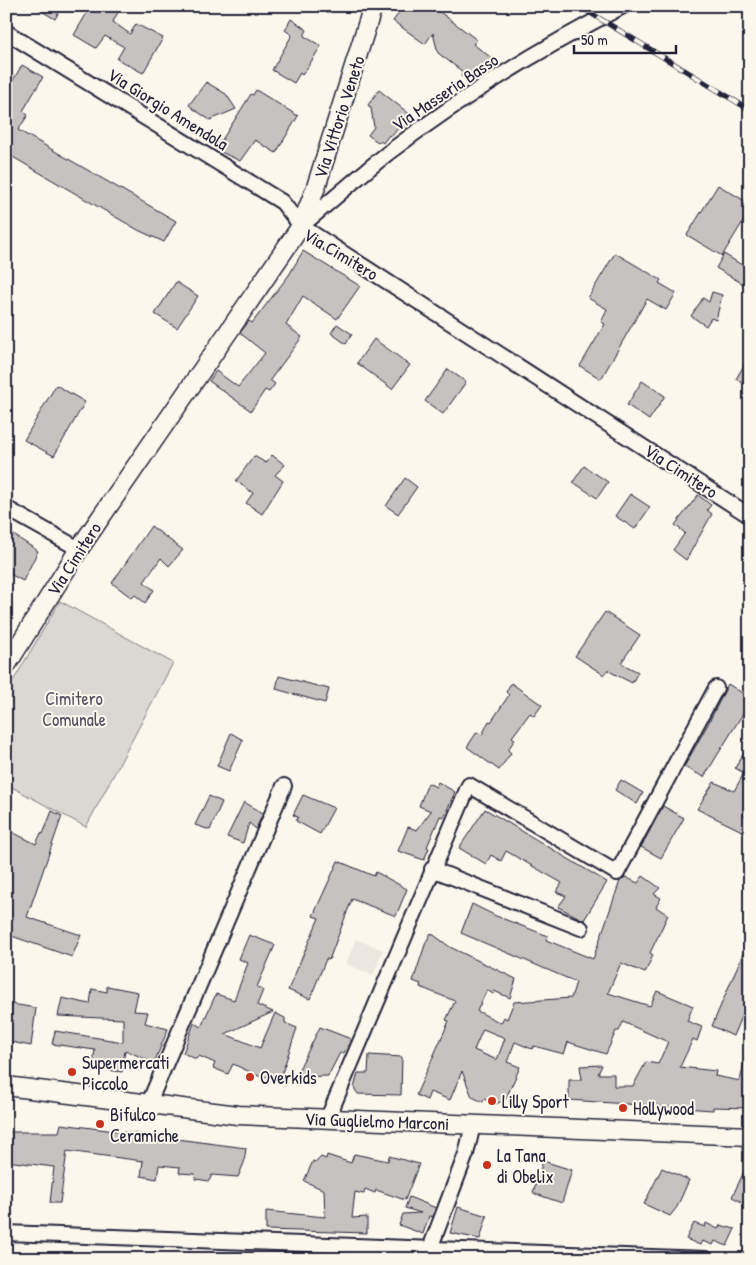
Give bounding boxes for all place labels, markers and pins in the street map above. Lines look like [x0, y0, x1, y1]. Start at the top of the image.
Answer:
place label: Supermercati Piccolo [82, 1050, 170, 1096]
place label: Overkids [260, 1065, 317, 1090]
marker: Supermercati Piccolo [66, 1066, 78, 1078]
marker: Overkids [244, 1071, 256, 1083]
place label: Lilly Sport [502, 1089, 569, 1114]
marker: Lilly Sport [486, 1095, 498, 1107]
place label: Hollywood [633, 1096, 694, 1121]
place label: Bifulco Ceramiche [110, 1102, 179, 1148]
marker: Hollywood [617, 1102, 629, 1114]
marker: Bifulco Ceramiche [94, 1118, 106, 1130]
place label: La Tana di Obelix [497, 1143, 554, 1189]
marker: La Tana di Obelix [481, 1159, 493, 1171]

